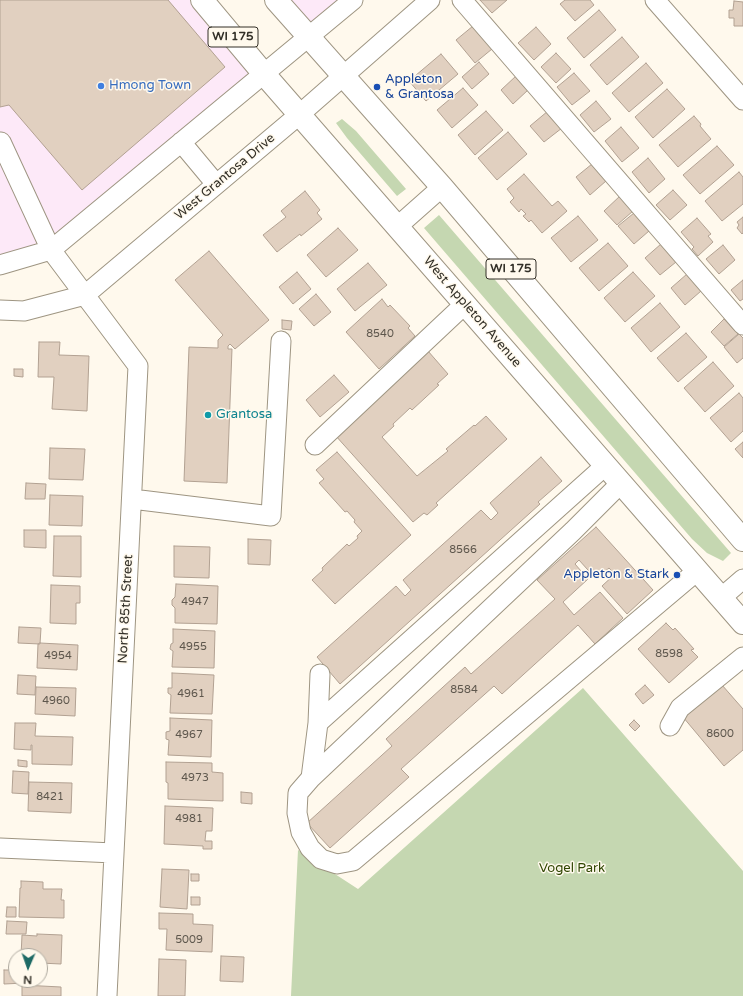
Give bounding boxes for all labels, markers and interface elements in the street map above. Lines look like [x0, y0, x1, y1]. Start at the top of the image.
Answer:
road number: WI 175 [208, 27, 258, 47]
place label: Appleton & Grantosa [385, 72, 454, 103]
place label: Hmong Town [109, 78, 191, 94]
marker: Hmong Town [96, 81, 106, 91]
marker: Appleton & Grantosa [372, 82, 382, 92]
street label: West Grantosa Drive [172, 131, 278, 223]
street label: West Appleton Avenue [420, 253, 524, 371]
road number: WI 175 [486, 259, 536, 279]
house number: 8540 [366, 327, 394, 341]
place label: Grantosa [216, 407, 272, 423]
marker: Grantosa [203, 410, 213, 420]
house number: 8566 [449, 543, 477, 557]
street label: North 85th Street [115, 554, 137, 664]
place label: Appleton & Stark [563, 567, 669, 583]
marker: Appleton & Stark [672, 570, 682, 580]
house number: 4947 [181, 595, 209, 609]
house number: 4955 [179, 640, 207, 654]
house number: 8598 [655, 647, 683, 661]
house number: 4954 [44, 649, 72, 663]
house number: 8584 [450, 683, 478, 697]
house number: 4961 [177, 687, 205, 701]
house number: 4960 [42, 694, 70, 708]
house number: 8600 [706, 727, 734, 741]
house number: 4967 [175, 728, 203, 742]
house number: 4973 [181, 771, 209, 785]
house number: 8421 [36, 790, 64, 804]
house number: 4981 [175, 812, 203, 826]
park label: Vogel Park [539, 861, 605, 877]
house number: 5009 [175, 933, 203, 947]
north arrow [8, 948, 48, 988]
text: N [23, 973, 32, 986]

